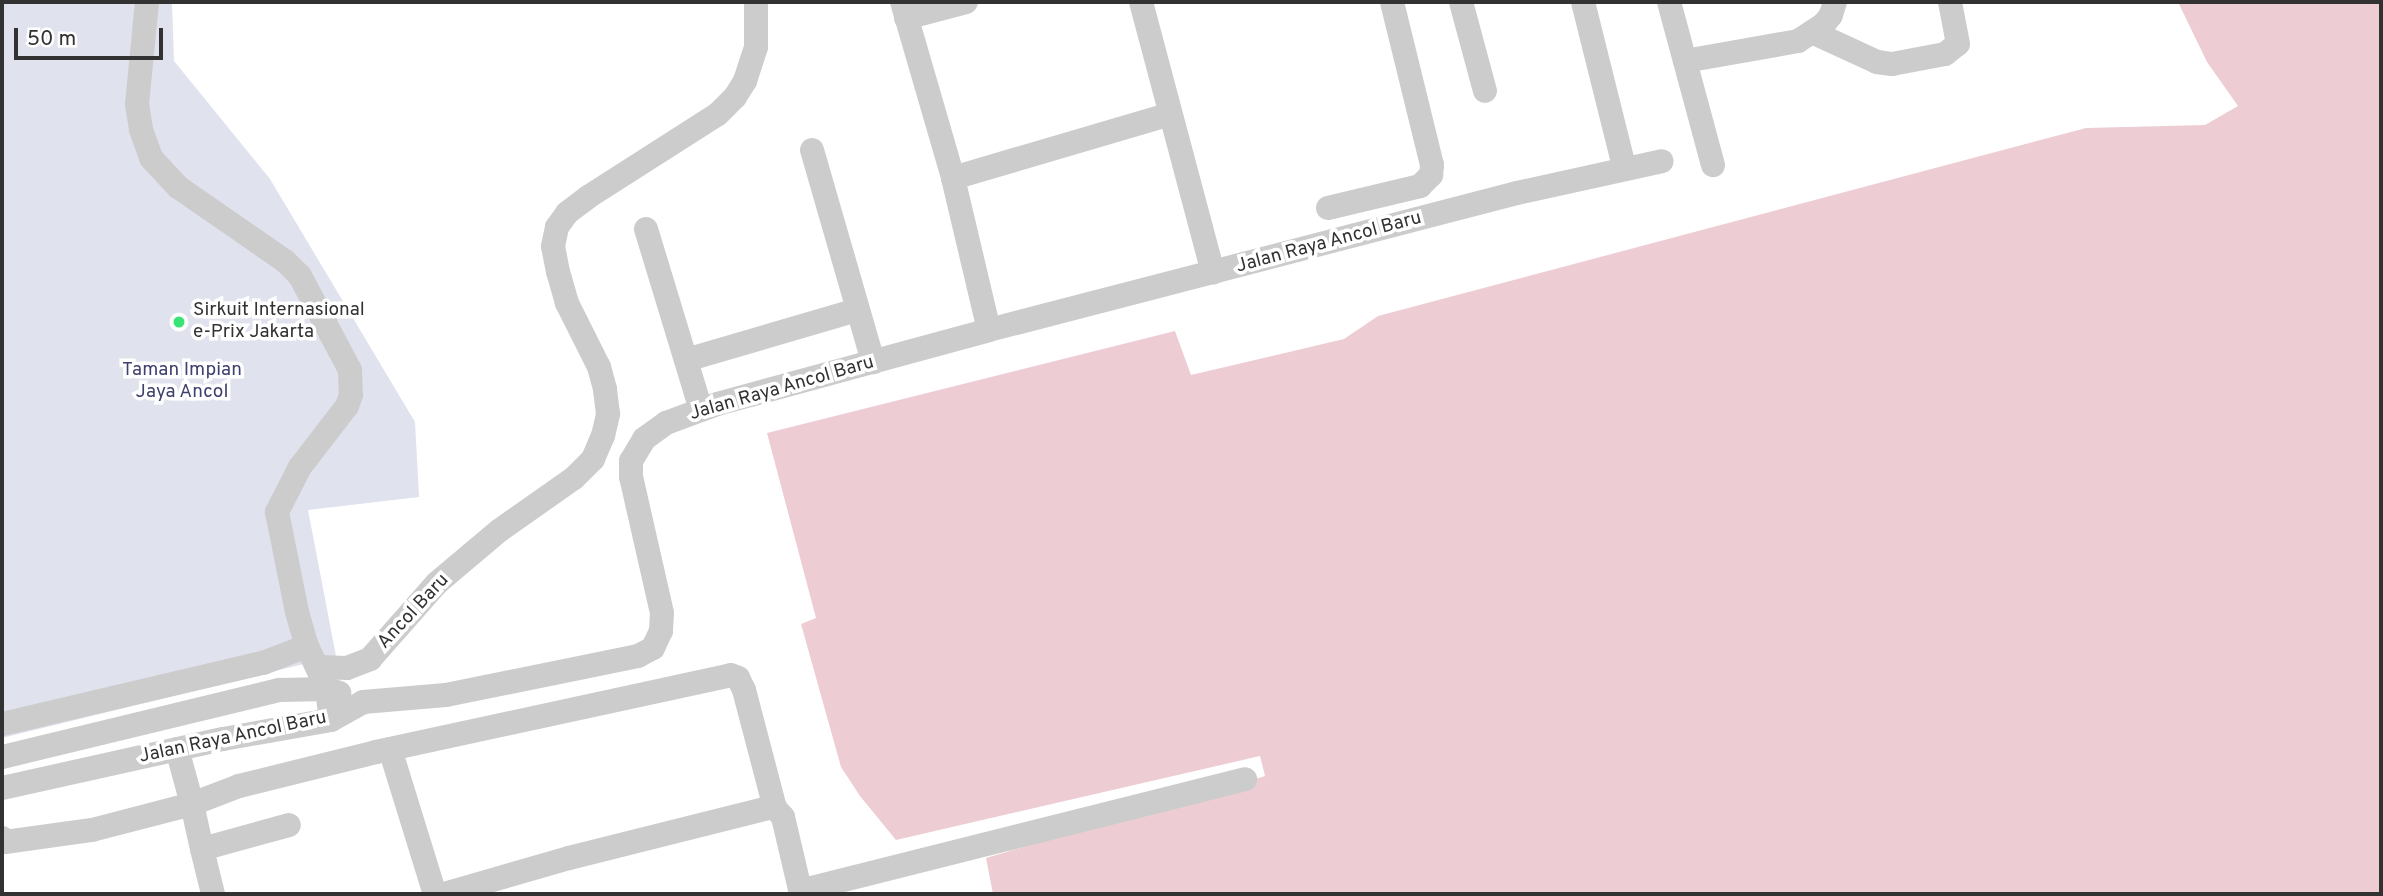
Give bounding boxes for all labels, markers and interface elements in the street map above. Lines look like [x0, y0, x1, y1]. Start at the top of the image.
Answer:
scale bar [18, 14, 166, 58]
text: 50 m [27, 26, 76, 53]
street label: Jalan Raya Ancol Baru [1233, 207, 1425, 279]
place label: Sirkuit Internasional e-Prix Jakarta [193, 300, 365, 344]
marker: Sirkuit Internasional e-Prix Jakarta [171, 314, 187, 330]
street label: Jalan Raya Ancol Baru [687, 352, 877, 426]
park label: Taman Impian Jaya Ancol [122, 360, 242, 404]
street label: Ancol Baru [373, 570, 455, 654]
street label: Jalan Raya Ancol Baru [137, 707, 329, 769]

